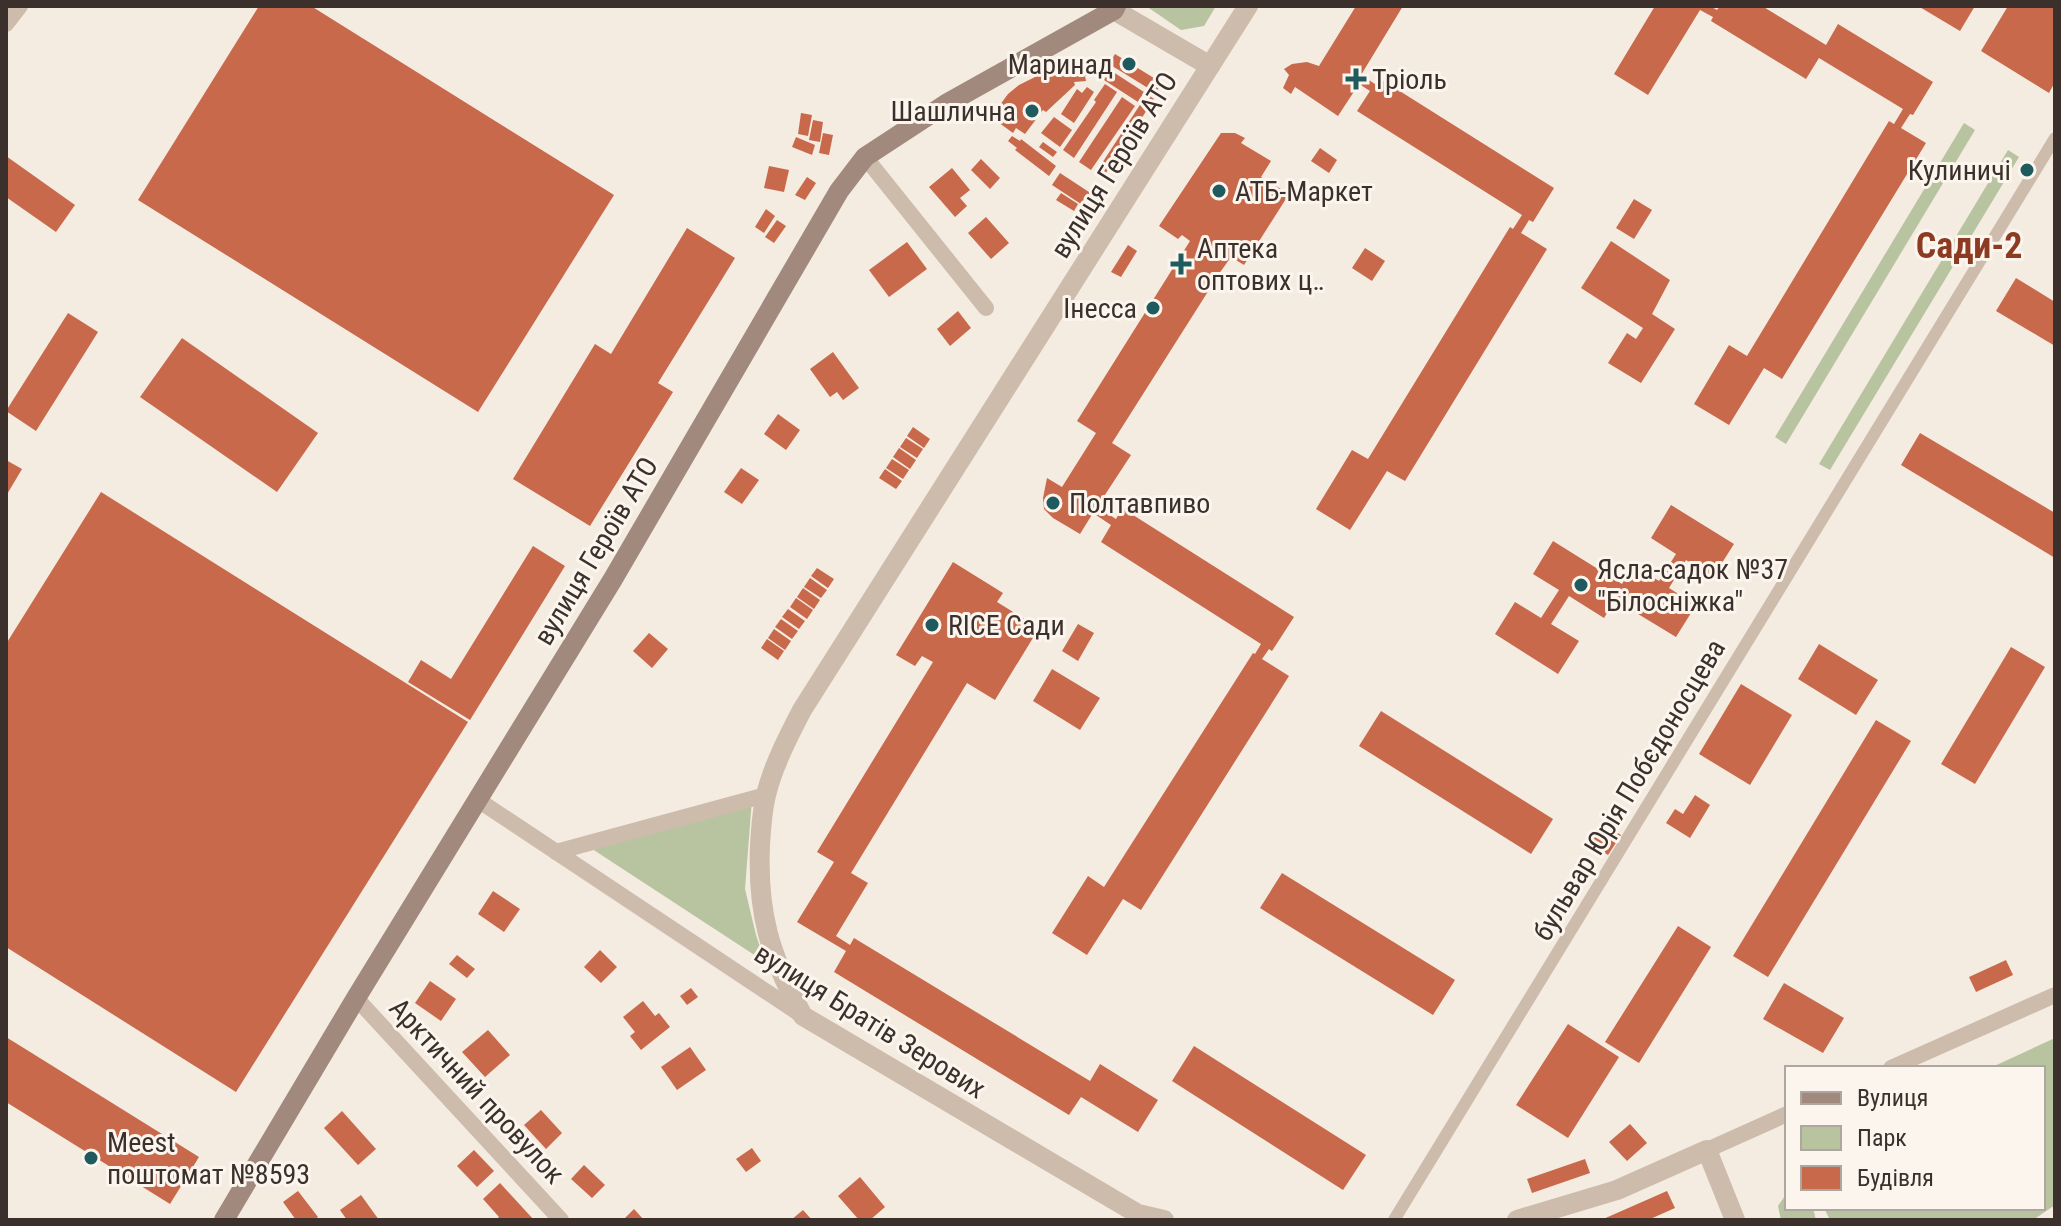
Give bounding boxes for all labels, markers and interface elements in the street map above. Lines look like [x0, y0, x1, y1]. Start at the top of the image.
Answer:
place label: Маринад [1008, 48, 1113, 81]
marker: Маринад [1120, 55, 1138, 73]
place label: Тріоль [1372, 63, 1447, 96]
street label: вулиця Героїв АТО [1044, 66, 1184, 264]
marker: Тріоль [1347, 70, 1365, 88]
place label: Шашлична [890, 95, 1016, 128]
marker: Шашлична [1023, 102, 1041, 120]
place label: Кулиничі [1908, 154, 2011, 187]
marker: Кулиничі [2018, 161, 2036, 179]
place label: АТБ-Маркет [1235, 175, 1373, 208]
marker: АТБ-Маркет [1210, 182, 1228, 200]
district label: Сади-2 [1916, 225, 2022, 267]
place label: Аптека оптових ц‥ [1197, 232, 1324, 297]
marker: Аптека оптових ц‥ [1172, 255, 1190, 273]
place label: Інесса [1063, 292, 1137, 325]
marker: Інесса [1144, 299, 1162, 317]
street label: вулиця Героїв АТО [527, 451, 665, 651]
place label: Полтавпиво [1069, 487, 1210, 520]
marker: Полтавпиво [1044, 494, 1062, 512]
place label: Ясла-садок №37 "Білосніжка" [1597, 553, 1788, 618]
marker: Ясла-садок №37 "Білосніжка" [1572, 576, 1590, 594]
place label: RICE Сади [948, 609, 1065, 642]
marker: RICE Сади [923, 616, 941, 634]
street label: бульвар Юрія Побєдоносцева [1526, 633, 1732, 947]
street label: вулиця Братів Зерових [749, 937, 991, 1105]
street label: Арктичний провулок [383, 992, 571, 1190]
legend [1785, 1066, 2045, 1210]
text: Вулиця [1857, 1084, 1928, 1112]
text: Парк [1857, 1124, 1907, 1152]
place label: Meest поштомат №8593 [107, 1126, 310, 1191]
marker: Meest поштомат №8593 [82, 1149, 100, 1167]
text: Будівля [1857, 1164, 1934, 1192]

